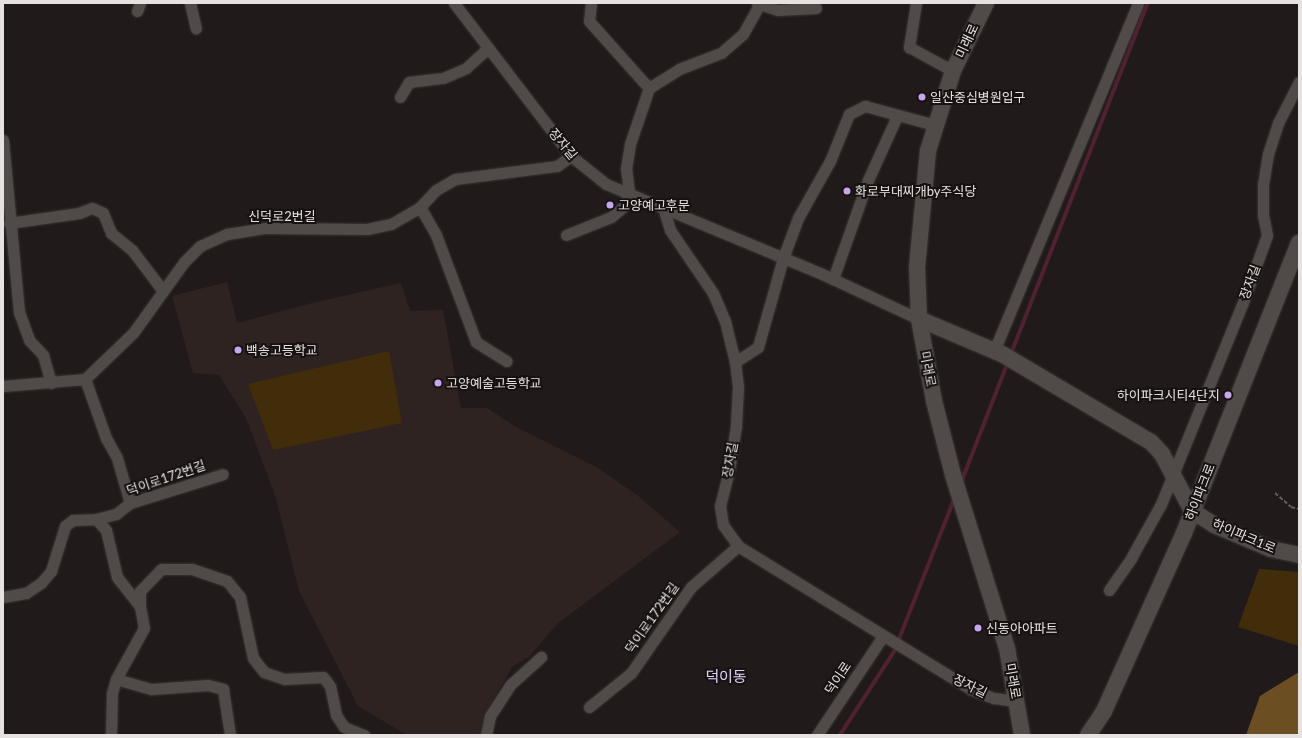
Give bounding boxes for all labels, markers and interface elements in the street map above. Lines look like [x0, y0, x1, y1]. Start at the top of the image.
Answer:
street label: 미래로 [952, 21, 982, 61]
place label: 일산중심병원입구 [930, 89, 1026, 105]
marker: 일산중심병원입구 [917, 92, 927, 102]
street label: 장자길 [545, 125, 581, 163]
place label: 화로부대찌개by주식당 [855, 183, 976, 199]
marker: 화로부대찌개by주식당 [842, 186, 852, 196]
place label: 고양예고후문 [618, 197, 690, 213]
marker: 고양예고후문 [605, 200, 615, 210]
street label: 신덕로2번길 [248, 208, 316, 224]
street label: 장자길 [1237, 262, 1263, 302]
place label: 백송고등학교 [246, 342, 318, 358]
marker: 백송고등학교 [233, 345, 243, 355]
street label: 미래로 [917, 350, 939, 388]
place label: 고양예술고등학교 [446, 375, 542, 391]
marker: 고양예술고등학교 [433, 378, 443, 388]
place label: 하이파크시티4단지 [1117, 387, 1220, 403]
marker: 하이파크시티4단지 [1223, 390, 1233, 400]
street label: 장자길 [719, 441, 741, 479]
street label: 덕이로172번길 [124, 457, 208, 499]
street label: 하이파크로 [1182, 461, 1218, 523]
street label: 하이파크1로 [1210, 516, 1278, 556]
street label: 덕이로172번길 [622, 580, 682, 656]
place label: 신동아아파트 [986, 620, 1058, 636]
marker: 신동아아파트 [973, 623, 983, 633]
street label: 덕이로 [822, 659, 854, 697]
street label: 미래로 [1002, 662, 1024, 700]
district label: 덕이동 [705, 668, 747, 686]
street label: 장자길 [950, 671, 990, 701]

